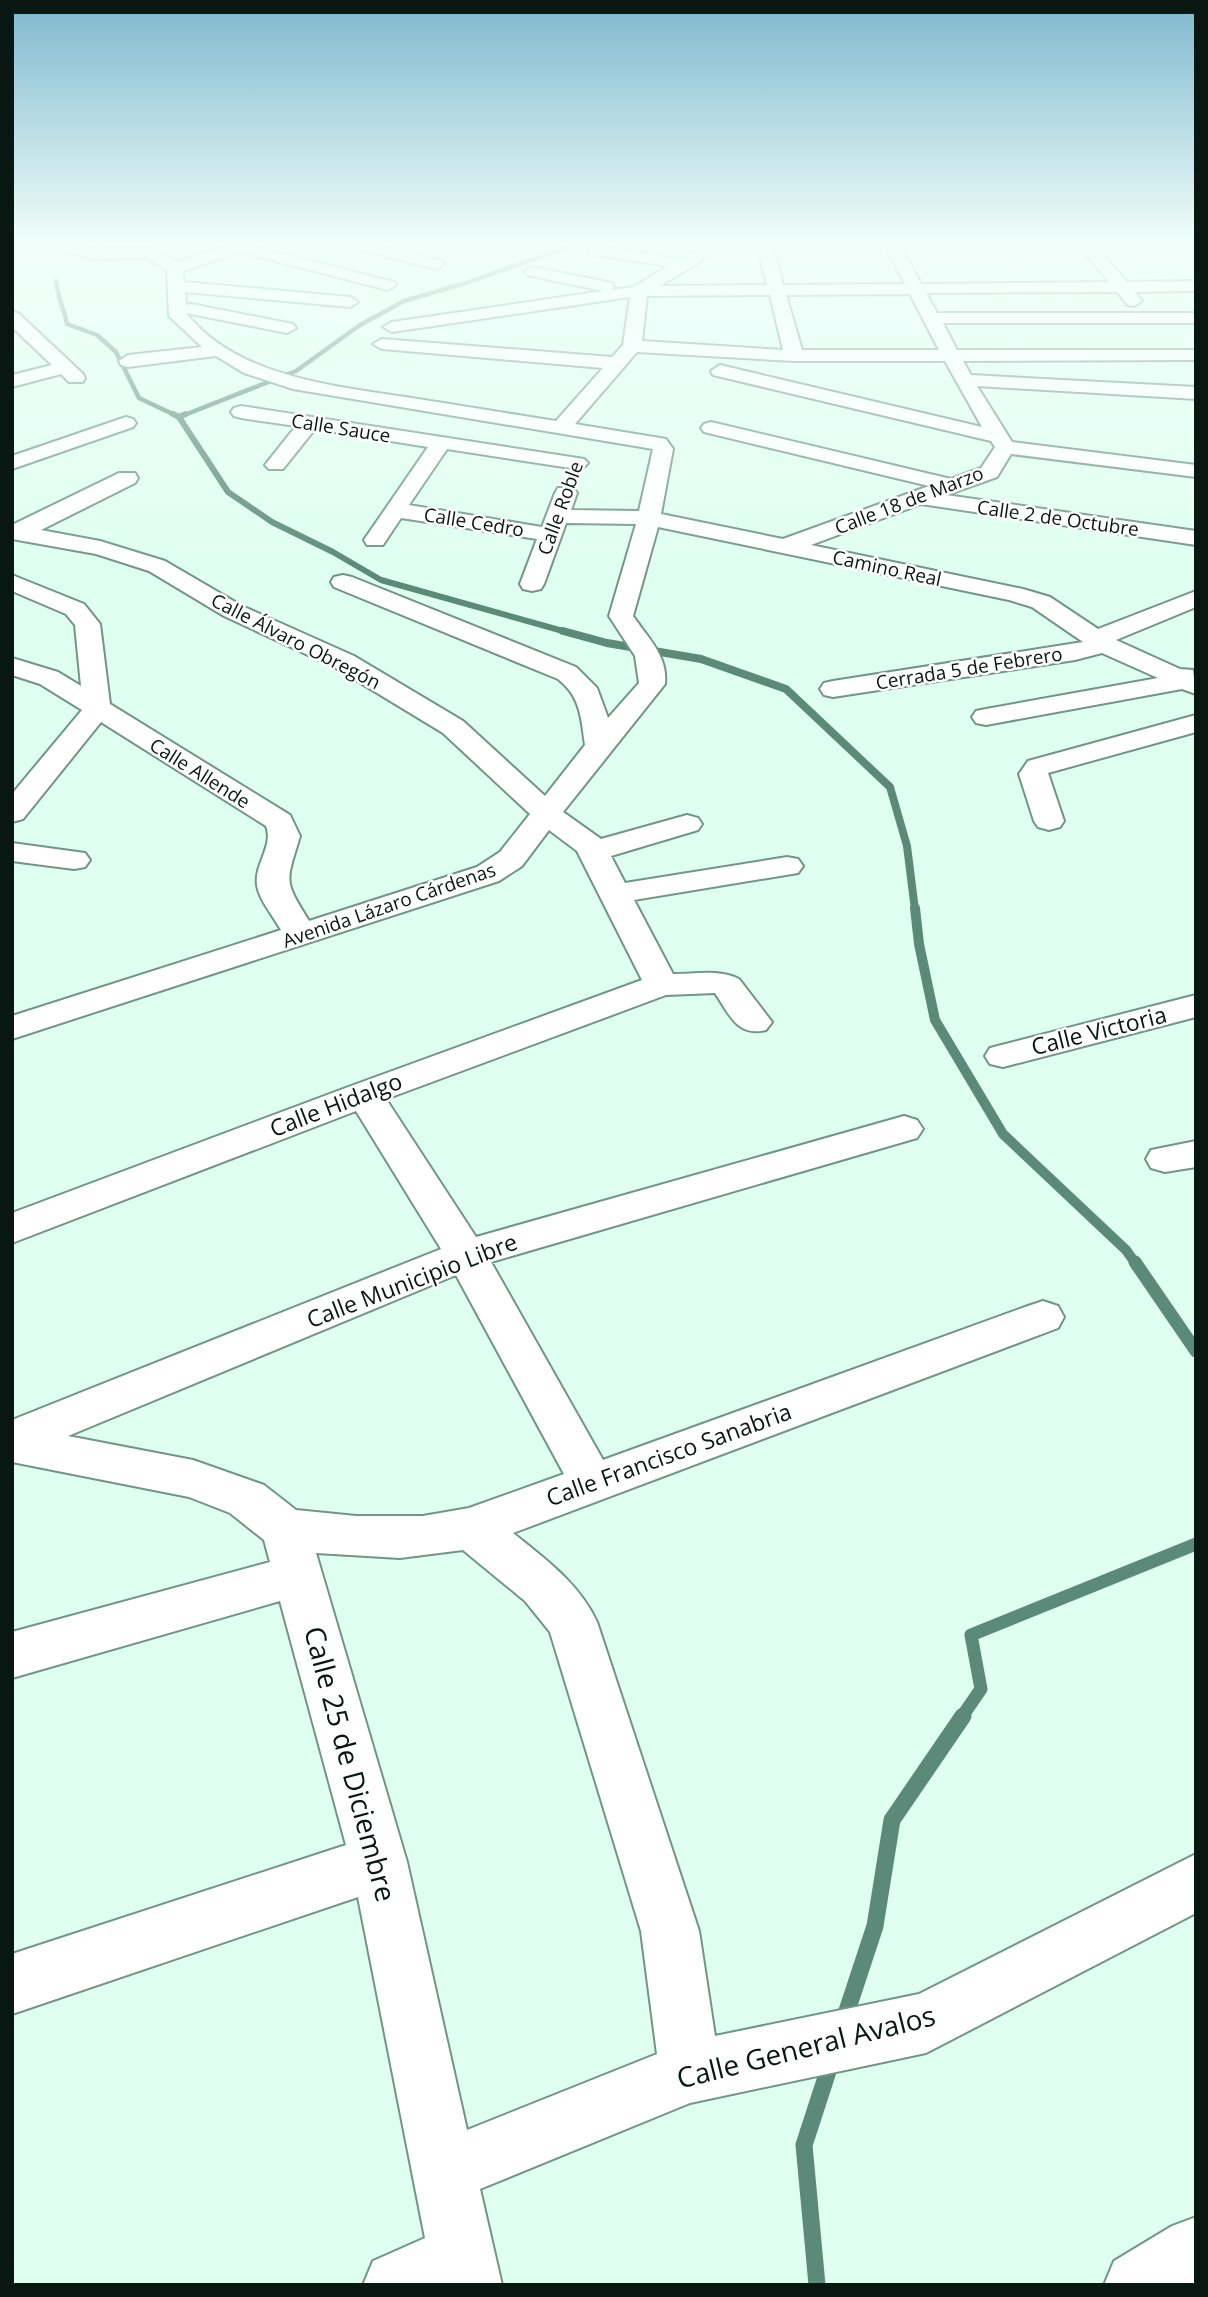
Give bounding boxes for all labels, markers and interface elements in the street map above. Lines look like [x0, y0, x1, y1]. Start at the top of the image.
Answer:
street label: Calle Sauce [290, 407, 392, 449]
street label: Calle Roble [531, 458, 589, 558]
street label: Calle 18 de Marzo [831, 460, 987, 540]
street label: Calle 2 de Octubre [975, 494, 1141, 542]
street label: Calle Cedro [422, 501, 526, 543]
street label: Camino Real [830, 544, 944, 592]
street label: Calle Álvaro Obregón [207, 587, 385, 695]
street label: Cerrada 5 de Febrero [874, 640, 1064, 696]
street label: Calle Allende [145, 732, 255, 814]
street label: Avenida Lázaro Cárdenas [279, 856, 499, 954]
street label: Calle Victoria [1028, 998, 1170, 1062]
street label: Calle Hidalgo [265, 1064, 407, 1144]
street label: Calle Municipio Libre [302, 1225, 522, 1335]
street label: Calle Francisco Sanabria [542, 1395, 796, 1513]
street label: Calle 25 de Diciembre [296, 1622, 406, 1906]
street label: Calle General Avalos [673, 1996, 939, 2097]

